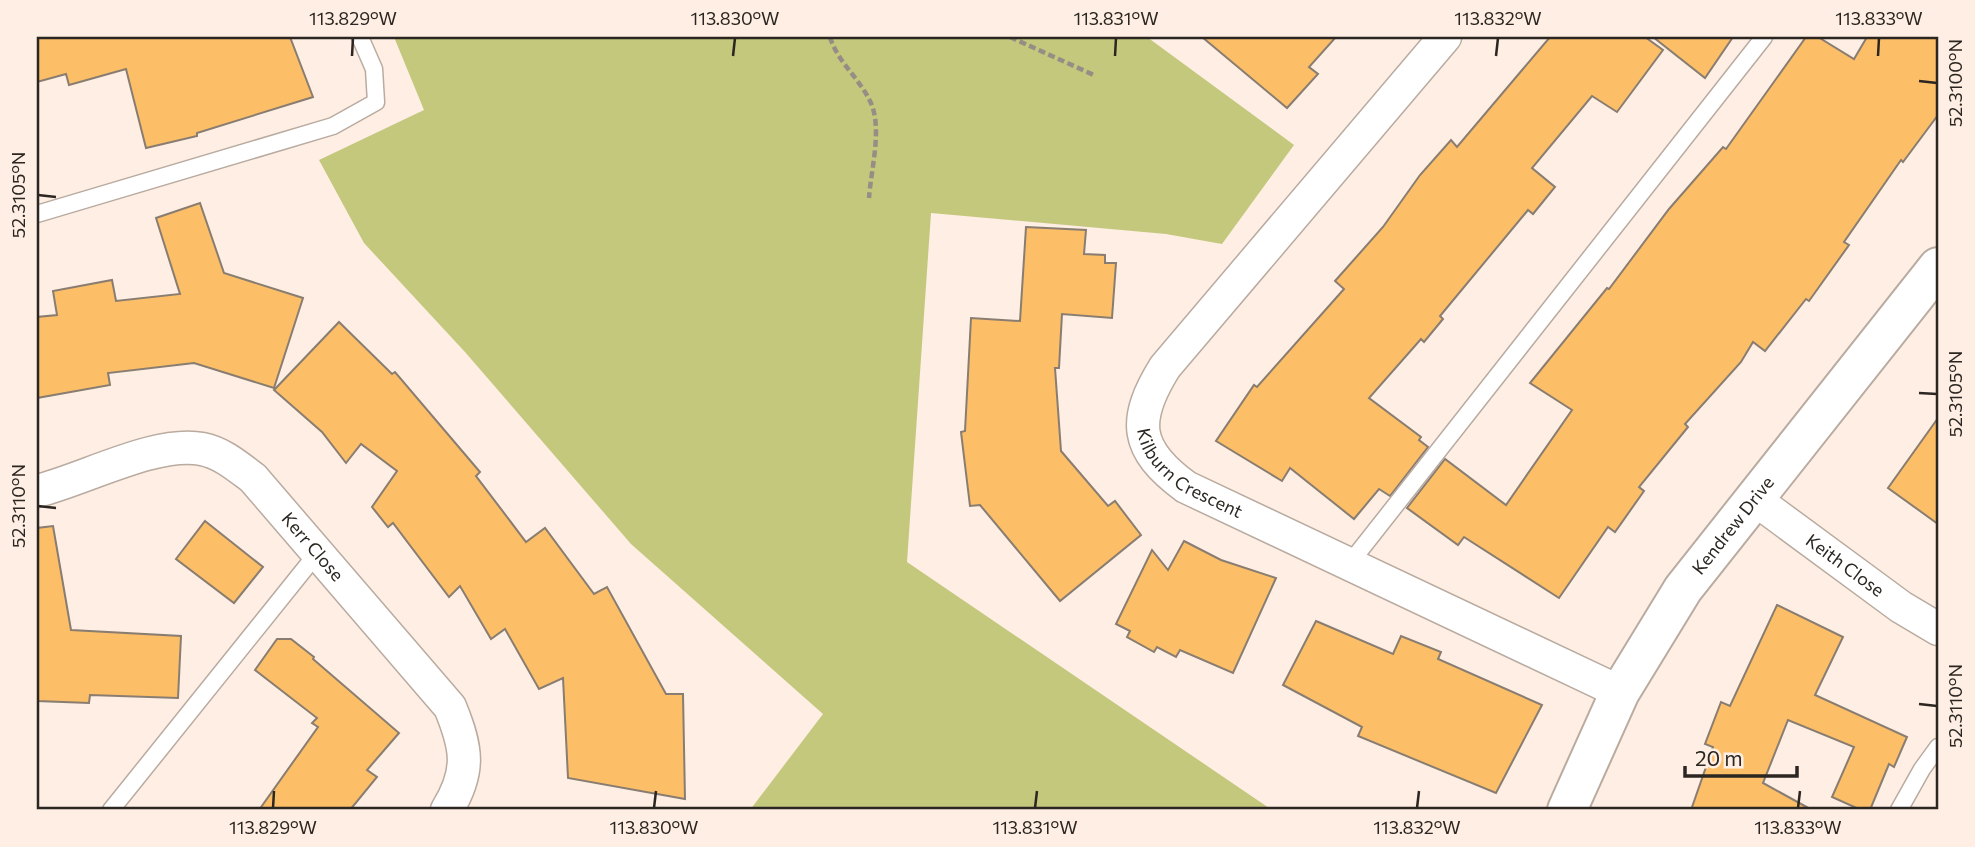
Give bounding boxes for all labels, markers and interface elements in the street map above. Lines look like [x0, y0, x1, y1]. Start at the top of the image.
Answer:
text: 113.829°W [309, 7, 397, 29]
text: 113.830°W [691, 7, 779, 29]
text: 113.831°W [1073, 7, 1159, 29]
text: 113.832°W [1454, 7, 1542, 29]
text: 113.833°W [1835, 7, 1923, 29]
text: 52.3100°N [1944, 39, 1966, 127]
text: 52.3105°N [7, 152, 29, 238]
text: 52.3105°N [1944, 351, 1966, 437]
street label: Kilburn Crescent [1133, 426, 1246, 522]
text: 52.3110°N [7, 464, 29, 548]
street label: Kendrew Drive [1687, 471, 1778, 579]
street label: Kerr Close [277, 507, 349, 585]
street label: Keith Close [1802, 529, 1889, 601]
text: 52.3110°N [1944, 664, 1966, 748]
scale bar [1685, 735, 1797, 779]
text: 20 m [1695, 745, 1743, 770]
text: 113.829°W [229, 816, 317, 838]
text: 113.830°W [610, 816, 698, 838]
text: 113.831°W [992, 816, 1078, 838]
text: 113.832°W [1373, 816, 1461, 838]
text: 113.833°W [1754, 816, 1842, 838]

